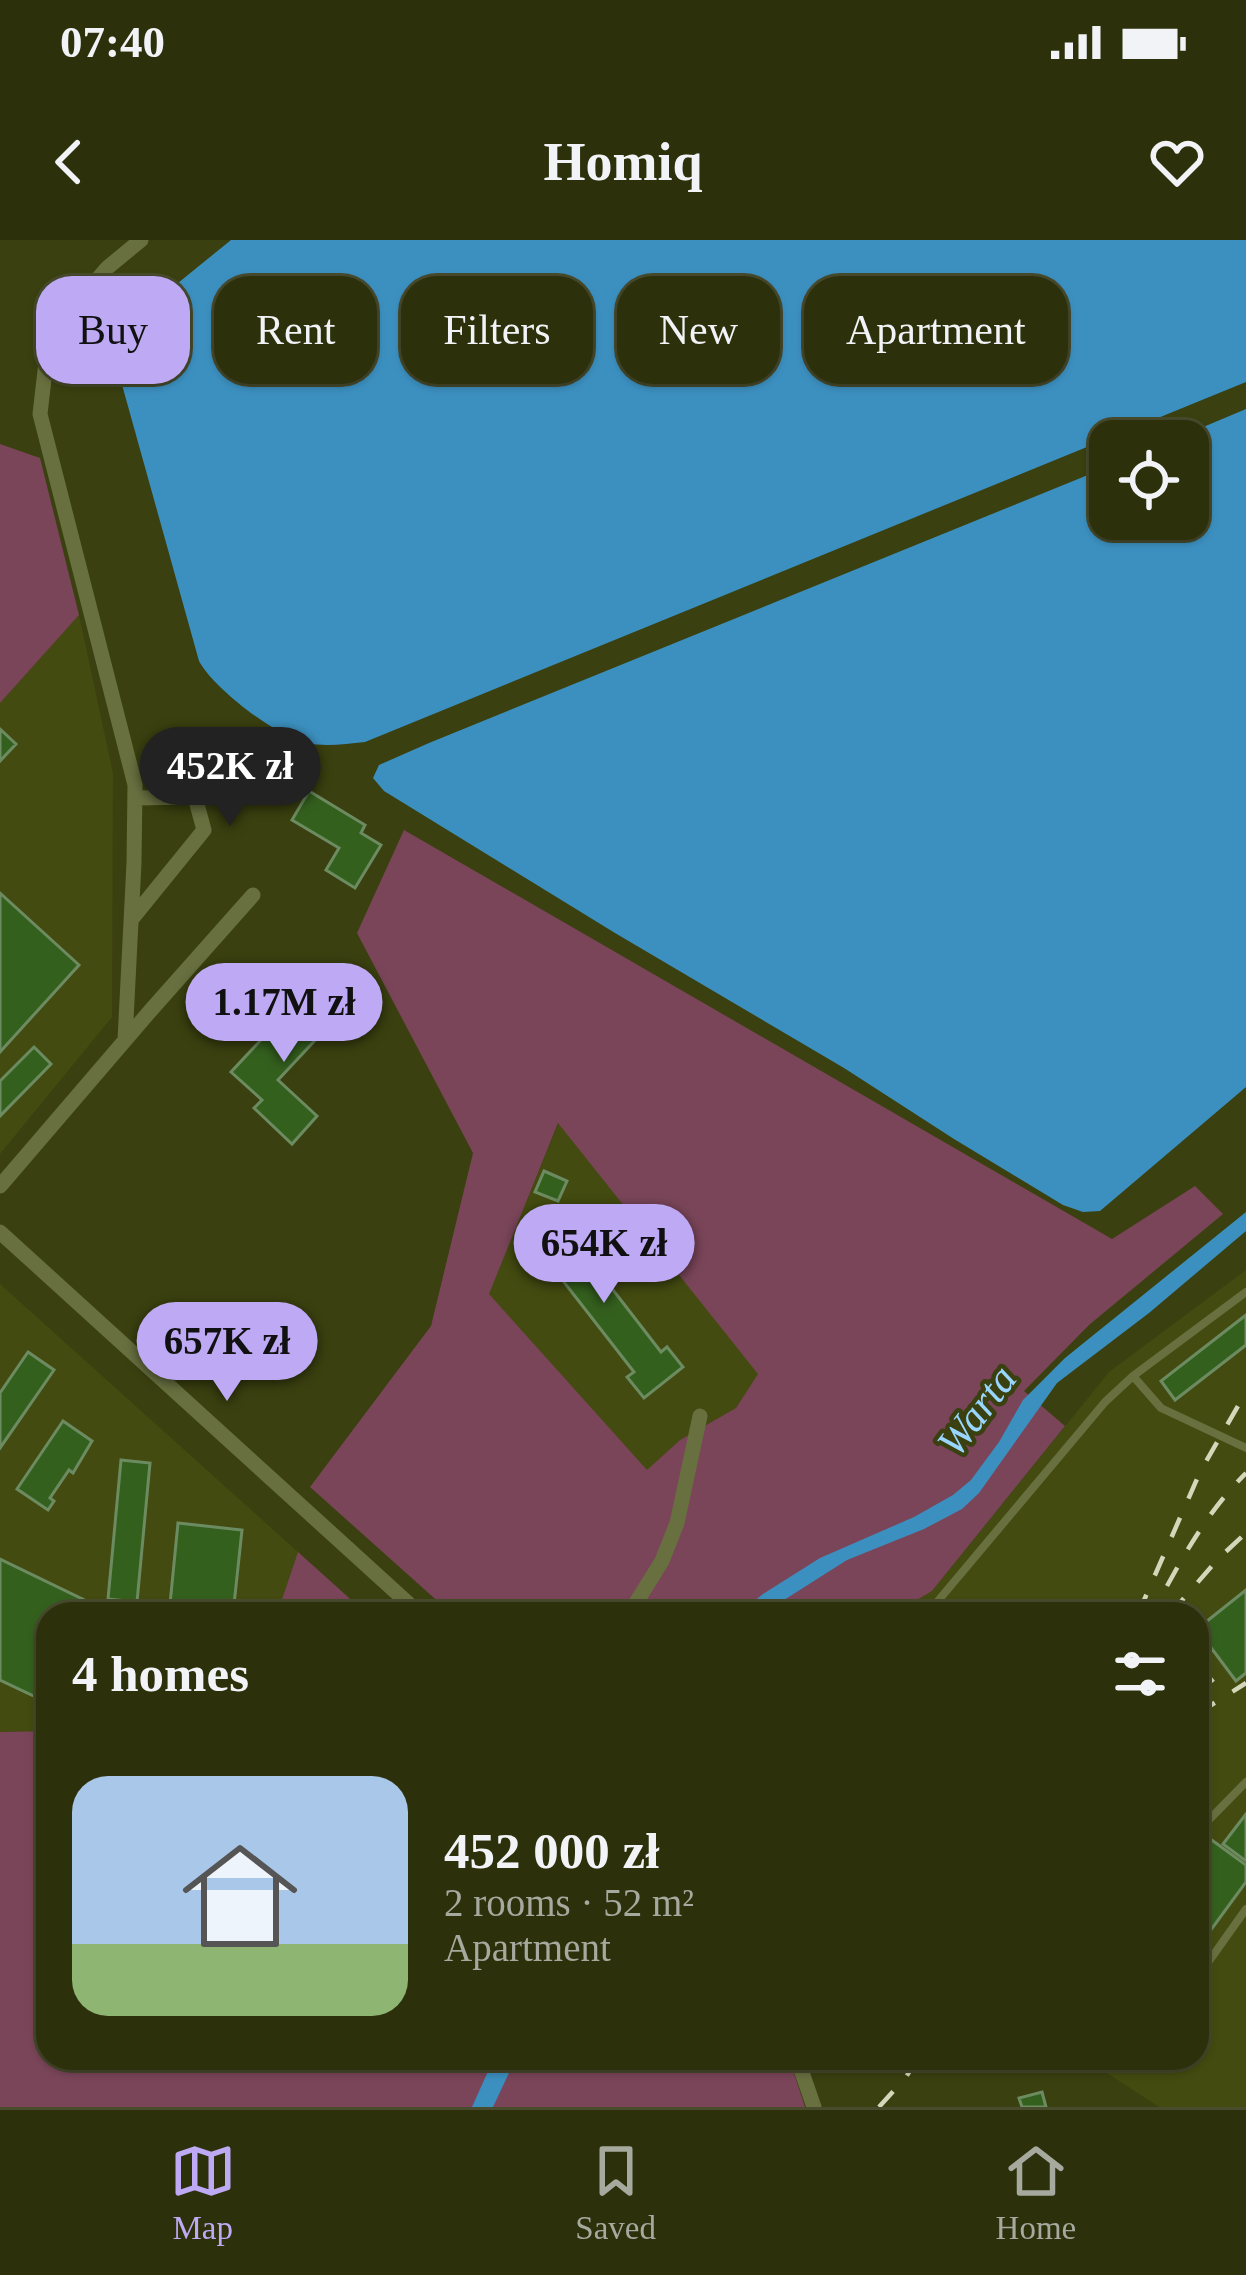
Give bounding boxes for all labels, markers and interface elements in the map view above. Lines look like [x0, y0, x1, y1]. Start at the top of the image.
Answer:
text: 07:40 [60, 17, 165, 67]
icon: back [36, 129, 102, 195]
icon: heart [1144, 129, 1210, 195]
text: Homiq [543, 132, 703, 192]
chip: Buy [36, 276, 190, 384]
chip: Rent [214, 276, 377, 384]
chip: Filters [401, 276, 593, 384]
chip: New [617, 276, 780, 384]
chip: Apartment [804, 276, 1068, 384]
map controls [1089, 420, 1209, 540]
button: locate [1089, 420, 1209, 540]
pin: 452K zł [119, 727, 341, 829]
text: 452K zł [167, 744, 293, 787]
pin: 1.17M zł [160, 963, 408, 1065]
text: 1.17M zł [213, 980, 355, 1023]
pin: 654K zł [493, 1204, 715, 1306]
text: 654K zł [541, 1221, 667, 1264]
pin: 657K zł [116, 1302, 338, 1404]
text: 657K zł [164, 1319, 290, 1362]
water label: Warta [928, 1356, 1026, 1465]
icon: filters [1107, 1641, 1173, 1707]
text: 4 homes [72, 1646, 249, 1702]
text: 452 000 zł [444, 1823, 659, 1879]
icon: home [168, 1824, 312, 1968]
text: 2 rooms · 52 m² [444, 1881, 694, 1924]
text: Apartment [444, 1926, 611, 1969]
tab: Map [170, 2138, 236, 2247]
tab: Saved [575, 2138, 656, 2247]
tab: Home [996, 2138, 1076, 2247]

